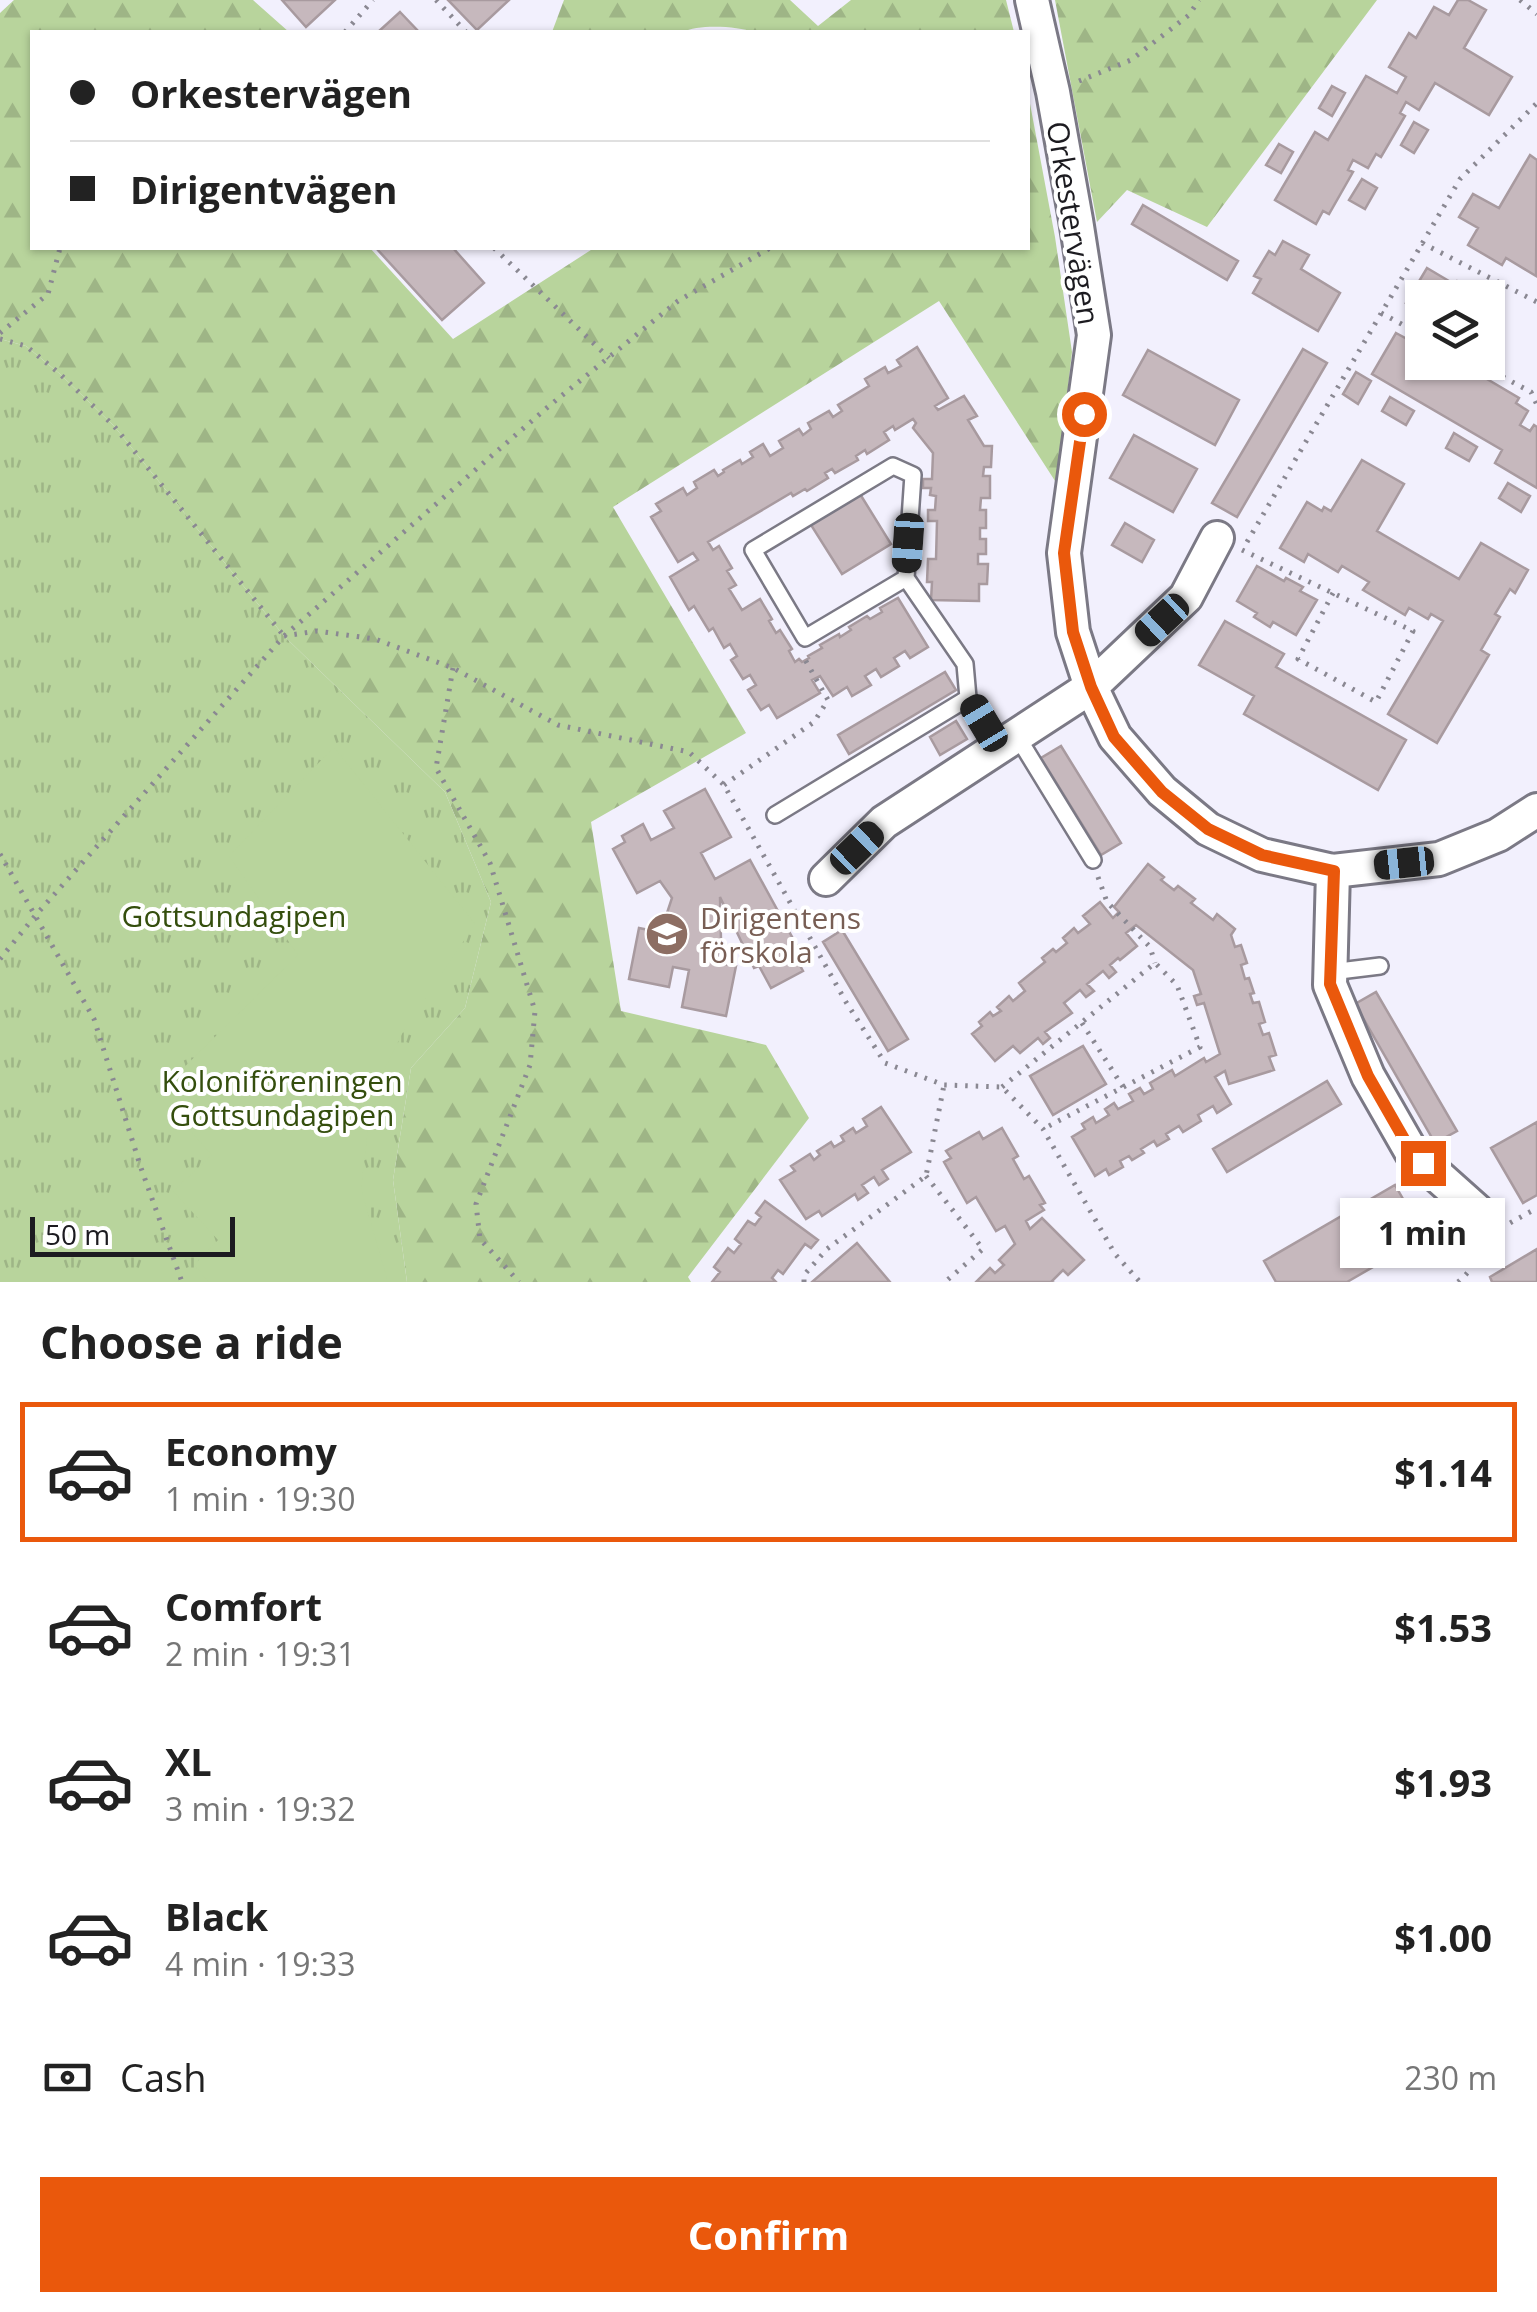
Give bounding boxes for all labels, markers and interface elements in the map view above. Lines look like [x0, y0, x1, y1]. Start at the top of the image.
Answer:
text: Orkestervägen [130, 67, 412, 119]
street label: Orkestervägen [1038, 118, 1110, 328]
text: Dirigentvägen [130, 163, 397, 215]
map controls [1405, 280, 1505, 380]
button: layers [1405, 280, 1505, 380]
route start [1062, 392, 1107, 437]
car [891, 512, 925, 574]
car [1130, 589, 1194, 651]
car [956, 690, 1012, 756]
car [825, 816, 889, 880]
car [1373, 845, 1435, 881]
park label: Gottsundagipen [122, 895, 346, 936]
place label: Dirigentens förskola [700, 897, 861, 972]
school or university icon: Dirigentens förskola [644, 911, 690, 957]
park label: Koloniföreningen Gottsundagipen [161, 1060, 403, 1135]
route end [1401, 1141, 1446, 1186]
callout: 1 min [1340, 1198, 1506, 1268]
text: 1 min [1378, 1211, 1467, 1254]
scale bar [30, 1212, 235, 1256]
text: 50 m [45, 1215, 110, 1253]
text: Choose a ride [40, 1311, 343, 1372]
text: Economy [165, 1425, 337, 1477]
icon: car [45, 1427, 135, 1517]
text: $1.14 [1394, 1446, 1492, 1498]
text: 1 min · 19:30 [165, 1477, 356, 1520]
text: Comfort [165, 1580, 322, 1632]
icon: car [45, 1582, 135, 1672]
text: $1.53 [1394, 1601, 1492, 1653]
text: 2 min · 19:31 [165, 1632, 356, 1675]
text: XL [165, 1735, 212, 1787]
icon: car [45, 1737, 135, 1827]
text: $1.93 [1394, 1756, 1492, 1808]
text: 3 min · 19:32 [165, 1787, 356, 1830]
text: Black [165, 1890, 268, 1942]
icon: car [45, 1892, 135, 1982]
text: $1.00 [1394, 1911, 1492, 1963]
text: 4 min · 19:33 [165, 1942, 356, 1985]
icon: cash [40, 2050, 95, 2105]
text: Cash [120, 2051, 206, 2103]
text: 230 m [1404, 2056, 1497, 2099]
button: Confirm [40, 2177, 1497, 2292]

